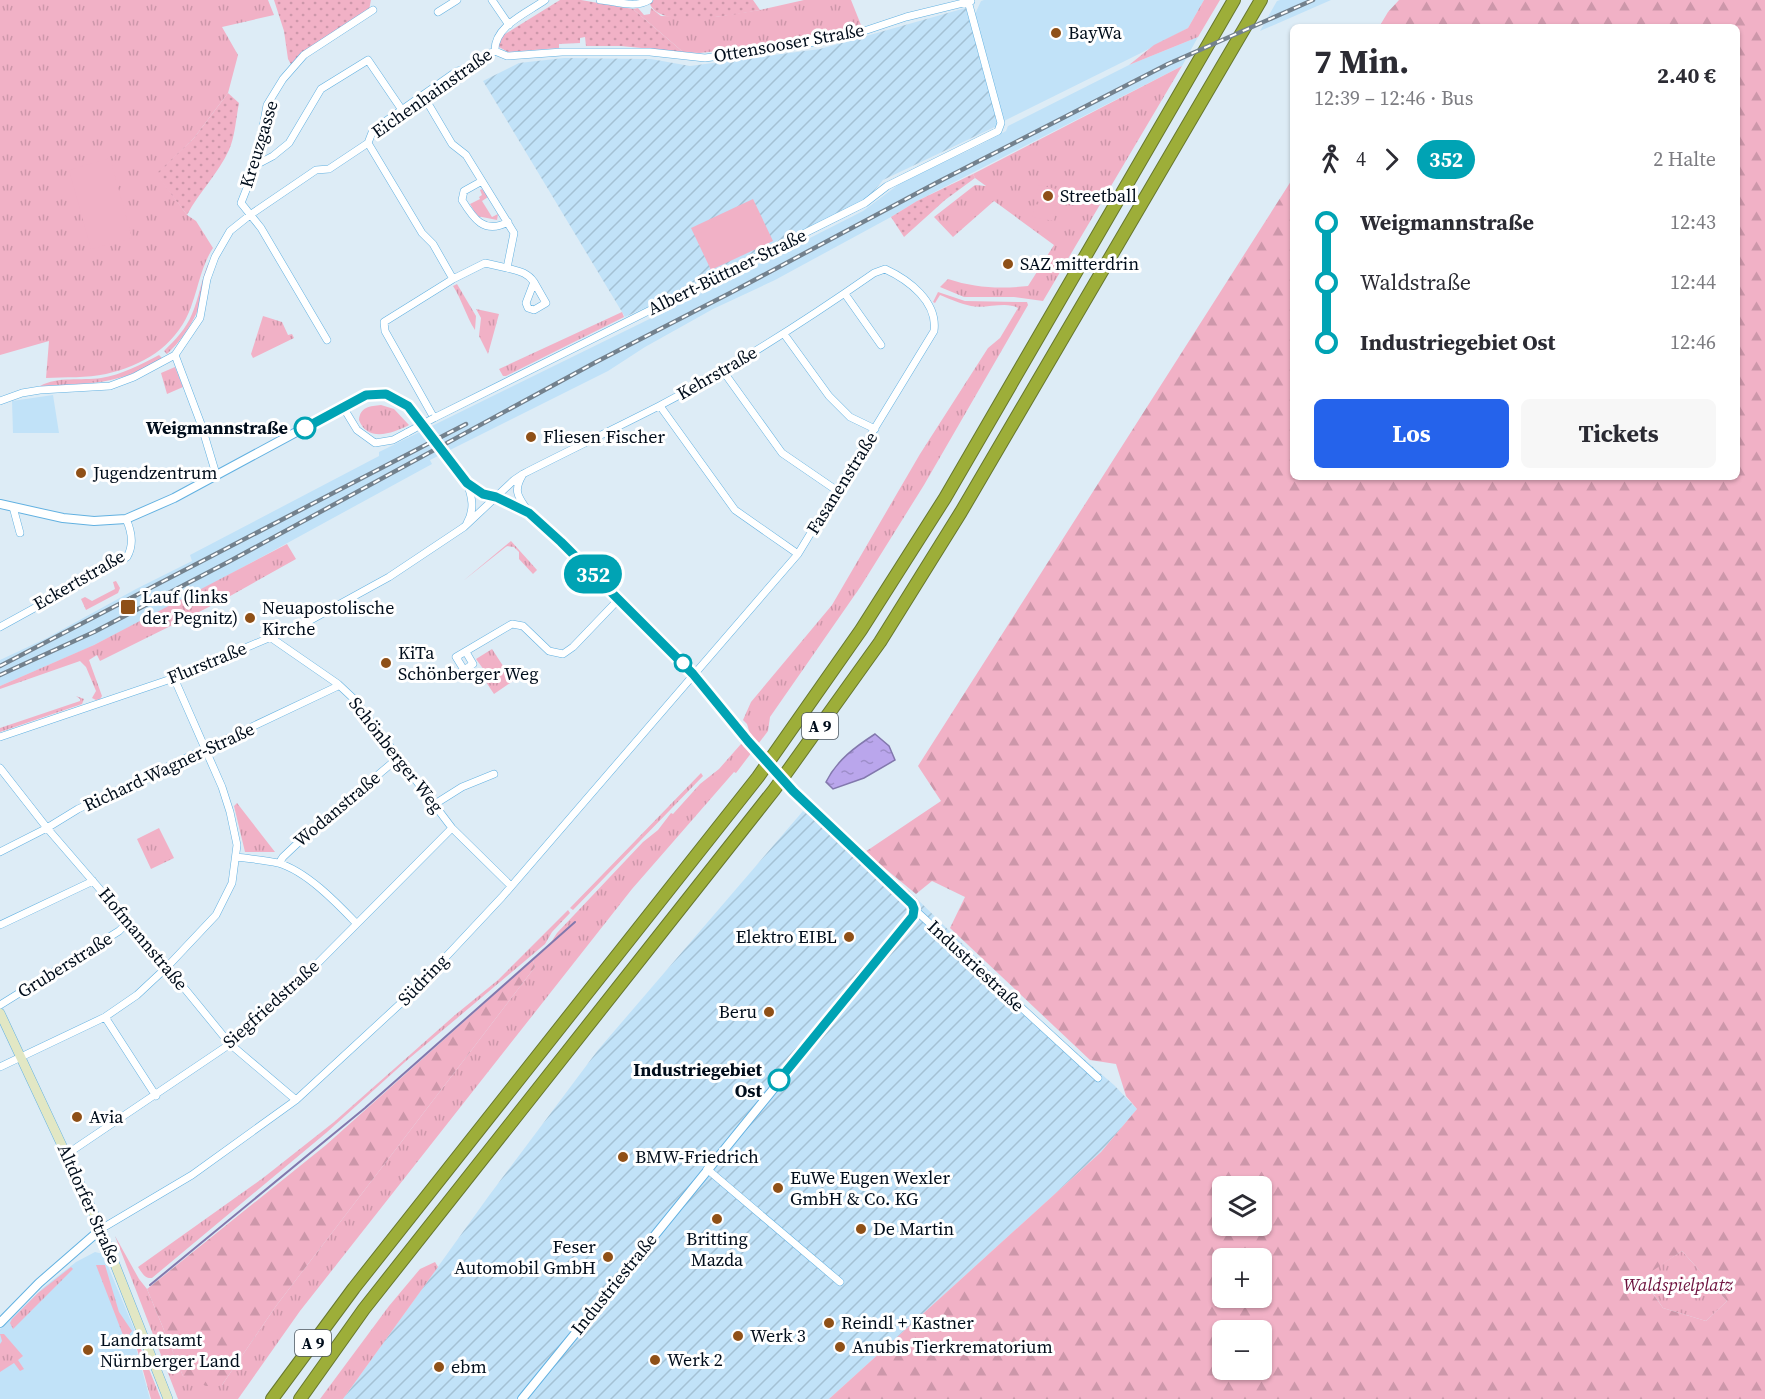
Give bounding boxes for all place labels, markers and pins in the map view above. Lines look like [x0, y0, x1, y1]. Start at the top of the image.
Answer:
place label: BayWa [1068, 20, 1123, 45]
marker: BayWa [1049, 26, 1063, 40]
place label: Streetball [1060, 183, 1137, 208]
marker: Streetball [1041, 189, 1055, 203]
place label: SAZ mitterdrin [1020, 251, 1139, 276]
marker: SAZ mitterdrin [1001, 257, 1015, 271]
place label: Weigmannstraße [146, 415, 288, 440]
marker: Weigmannstraße [294, 417, 316, 439]
place label: Fliesen Fischer [543, 424, 665, 449]
marker: Fliesen Fischer [524, 430, 538, 444]
place label: Jugendzentrum [92, 460, 217, 485]
marker: Jugendzentrum [74, 466, 88, 480]
place label: Lauf (links der Pegnitz) [142, 584, 238, 630]
place label: Neuapostolische Kirche [262, 595, 394, 641]
marker: Lauf (links der Pegnitz) [119, 598, 137, 616]
marker: Neuapostolische Kirche [243, 611, 257, 625]
place label: KiTa Schönberger Weg [398, 640, 539, 686]
unlabelled marker [674, 654, 692, 672]
marker: KiTa Schönberger Weg [379, 656, 393, 670]
place label: Elektro EIBL [735, 924, 837, 949]
marker: Elektro EIBL [842, 930, 856, 944]
place label: Beru [718, 999, 757, 1024]
marker: Beru [762, 1005, 776, 1019]
place label: Industriegebiet Ost [633, 1057, 763, 1103]
marker: Industriegebiet Ost [768, 1069, 790, 1091]
place label: Avia [89, 1104, 124, 1129]
marker: Avia [70, 1110, 84, 1124]
place label: BMW-Friedrich [635, 1144, 759, 1169]
marker: BMW-Friedrich [616, 1150, 630, 1164]
place label: EuWe Eugen Wexler GmbH & Co. KG [790, 1165, 950, 1211]
marker: EuWe Eugen Wexler GmbH & Co. KG [771, 1181, 785, 1195]
marker: Britting Mazda [710, 1212, 724, 1226]
place label: De Martin [873, 1216, 954, 1241]
marker: De Martin [854, 1222, 868, 1236]
place label: Britting Mazda [686, 1226, 748, 1272]
place label: Feser Automobil GmbH [454, 1234, 596, 1280]
marker: Feser Automobil GmbH [601, 1250, 615, 1264]
place label: Reindl + Kastner [841, 1310, 974, 1335]
marker: Reindl + Kastner [822, 1316, 836, 1330]
place label: Werk 3 [750, 1323, 806, 1348]
place label: Landratsamt Nürnberger Land [100, 1327, 240, 1373]
marker: Werk 3 [731, 1329, 745, 1343]
place label: Anubis Tierkrematorium [852, 1334, 1053, 1359]
marker: Anubis Tierkrematorium [833, 1340, 847, 1354]
marker: Landratsamt Nürnberger Land [81, 1343, 95, 1357]
place label: Werk 2 [667, 1347, 723, 1372]
marker: Werk 2 [648, 1353, 662, 1367]
place label: ebm [451, 1354, 487, 1379]
marker: ebm [432, 1360, 446, 1374]

